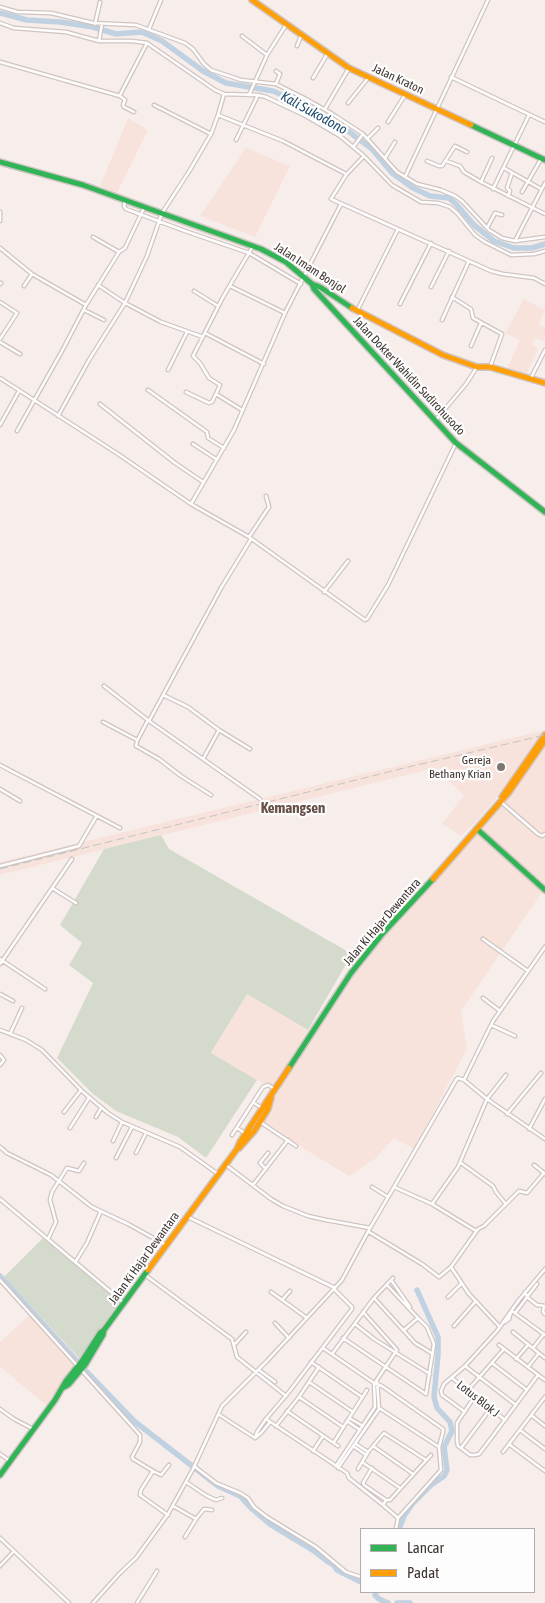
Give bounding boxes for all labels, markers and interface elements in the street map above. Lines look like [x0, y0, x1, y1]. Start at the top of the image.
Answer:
street label: Jalan Kraton [370, 61, 426, 97]
water label: Kali Sukodono [278, 88, 350, 138]
street label: Jalan Imam Bonjol [272, 240, 348, 296]
street label: Jalan Dokter Wahidin Sudirohusodo [350, 314, 468, 438]
place label: Gereja Bethany Krian [429, 753, 491, 781]
marker: Gereja Bethany Krian [495, 761, 507, 773]
district label: Kemangsen [261, 799, 325, 817]
street label: Jalan Ki Hajar Dewantara [340, 876, 424, 968]
street label: Jalan Ki Hajar Dewantara [106, 1209, 182, 1307]
street label: Lotus Blok J [454, 1378, 502, 1420]
legend [360, 1528, 535, 1593]
text: Lancar [407, 1539, 444, 1556]
text: Padat [407, 1564, 439, 1581]

